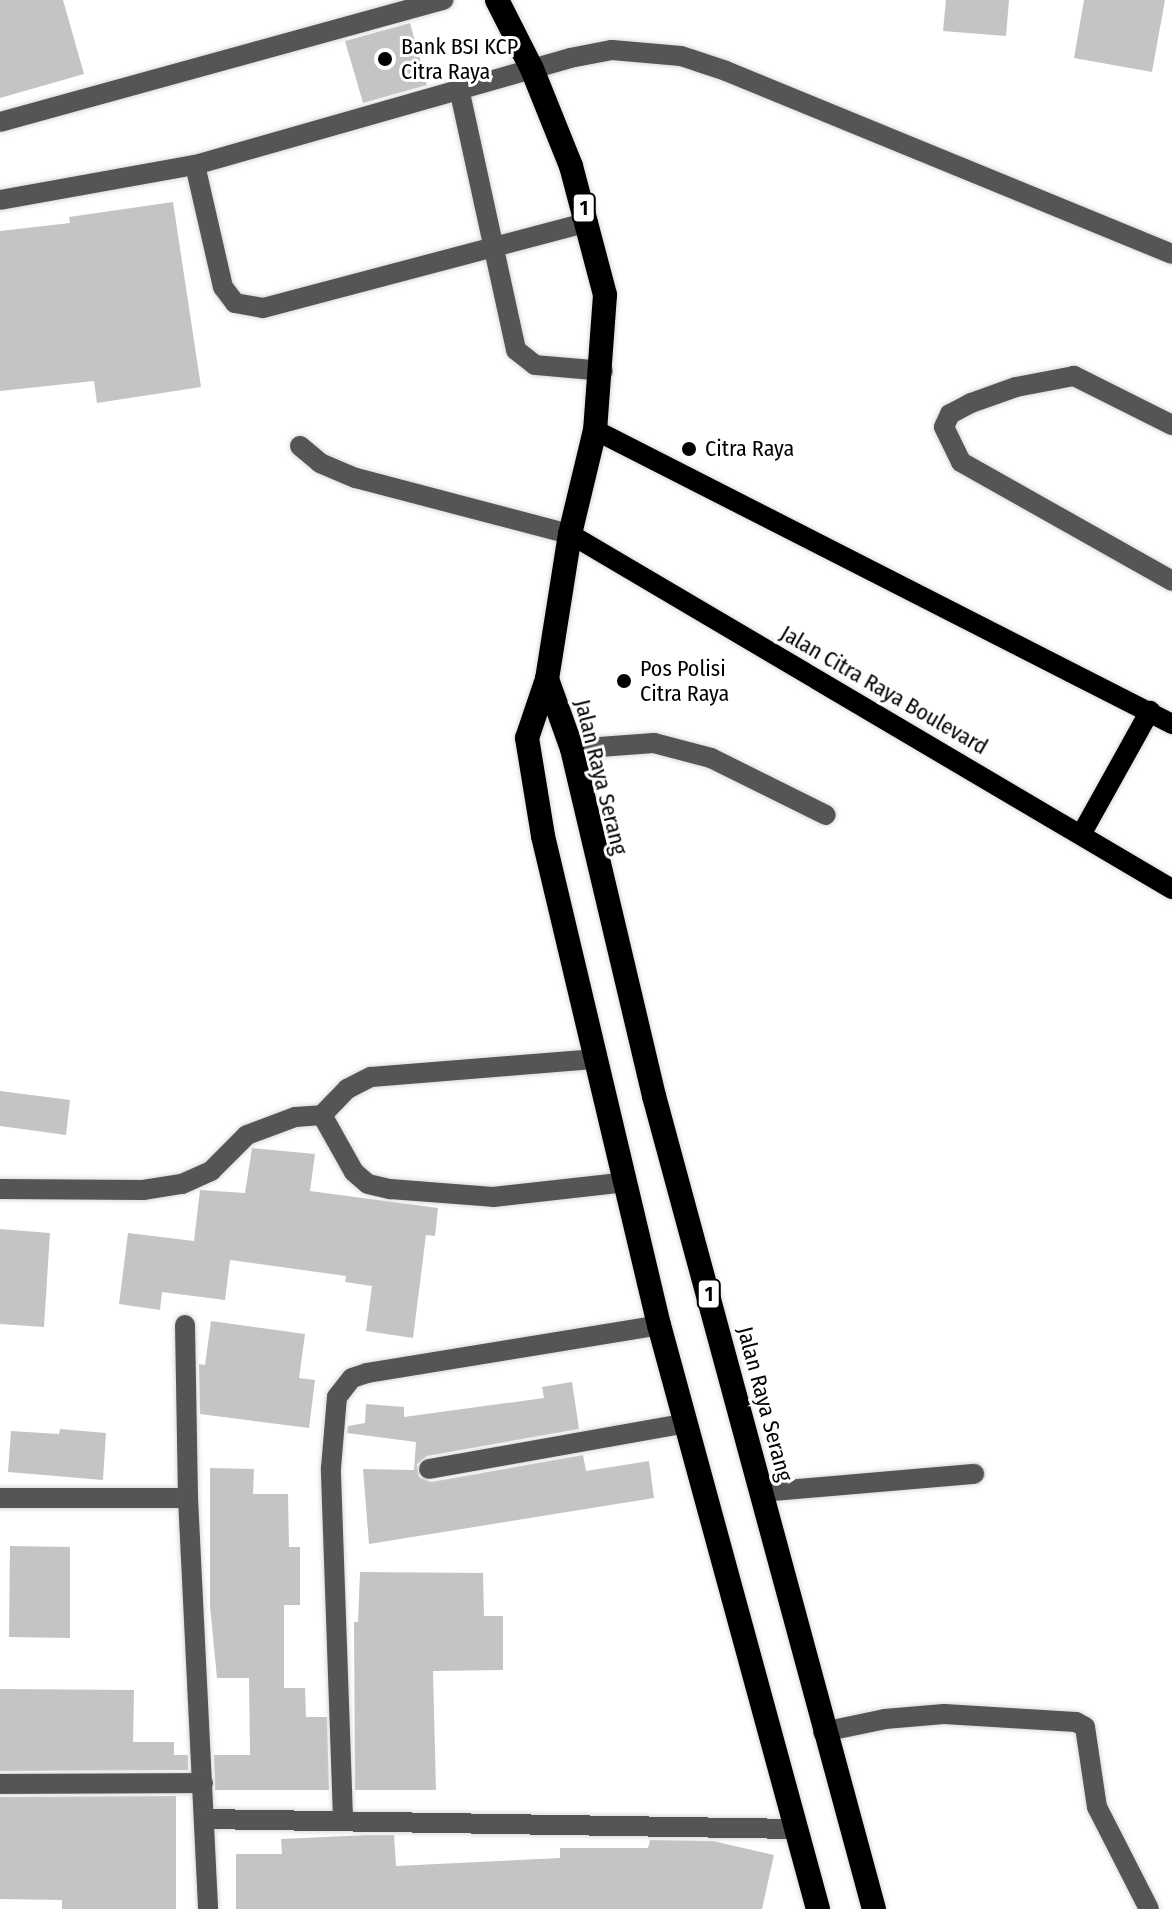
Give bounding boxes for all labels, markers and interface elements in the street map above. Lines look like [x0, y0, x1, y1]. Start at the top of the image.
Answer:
place label: Bank BSI KCP Citra Raya [401, 33, 518, 84]
marker: Bank BSI KCP Citra Raya [376, 50, 394, 68]
road number: 1 [570, 192, 598, 224]
place label: Citra Raya [705, 436, 794, 462]
marker: Citra Raya [680, 440, 698, 458]
street label: Jalan Citra Raya Boulevard [776, 620, 992, 760]
place label: Pos Polisi Citra Raya [640, 655, 729, 706]
marker: Pos Polisi Citra Raya [615, 672, 633, 690]
street label: Jalan Raya Serang [569, 697, 633, 857]
road number: 1 [695, 1278, 723, 1310]
street label: Jalan Raya Serang [732, 1324, 798, 1484]

